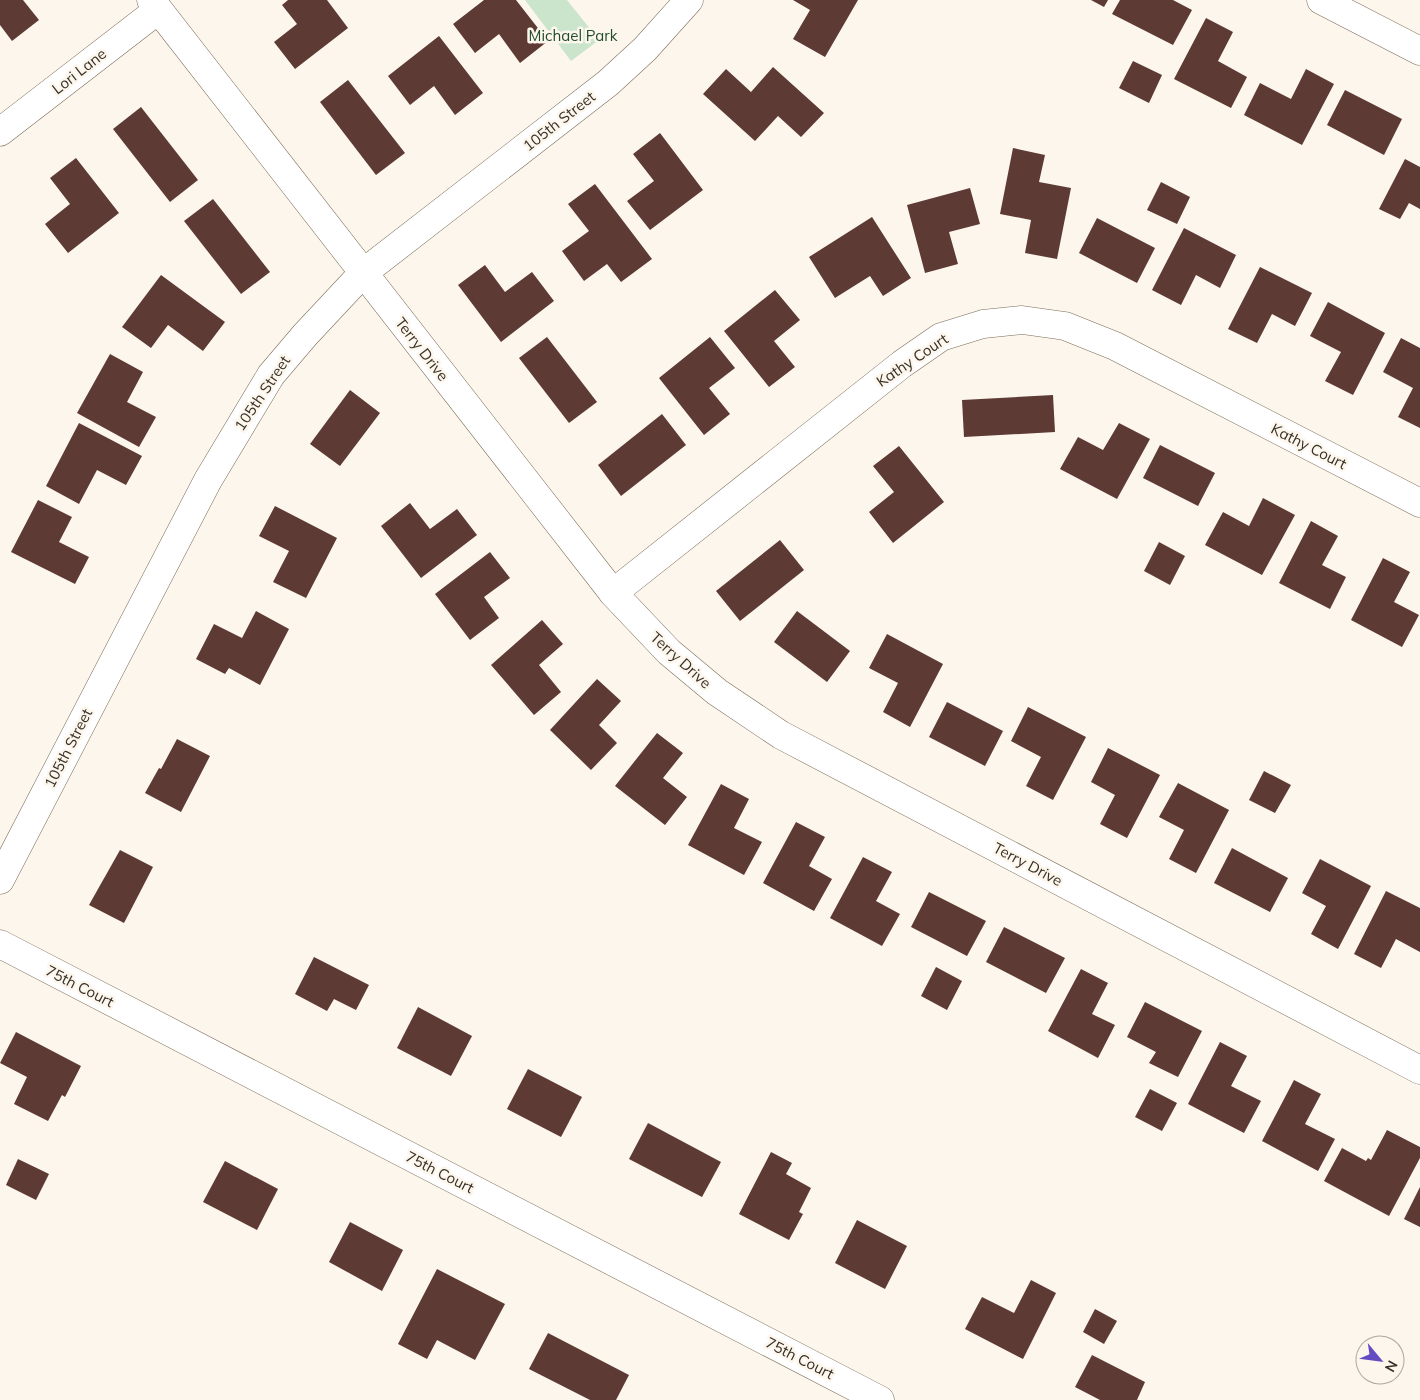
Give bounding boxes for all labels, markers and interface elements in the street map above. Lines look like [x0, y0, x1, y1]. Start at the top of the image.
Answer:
park label: Michael Park [529, 26, 618, 45]
street label: Lori Lane [48, 44, 110, 98]
street label: 105th Street [519, 87, 599, 155]
street label: Terry Drive [391, 313, 453, 385]
street label: Kathy Court [873, 329, 951, 391]
street label: 105th Street [230, 352, 294, 434]
street label: Kathy Court [1268, 419, 1350, 473]
street label: Terry Drive [647, 628, 715, 692]
street label: 105th Street [40, 705, 96, 791]
street label: Terry Drive [990, 838, 1066, 890]
street label: 75th Court [43, 961, 117, 1011]
street label: 75th Court [403, 1147, 477, 1197]
street label: 75th Court [763, 1333, 837, 1383]
north arrow [1355, 1335, 1405, 1385]
text: N [1381, 1357, 1402, 1375]

